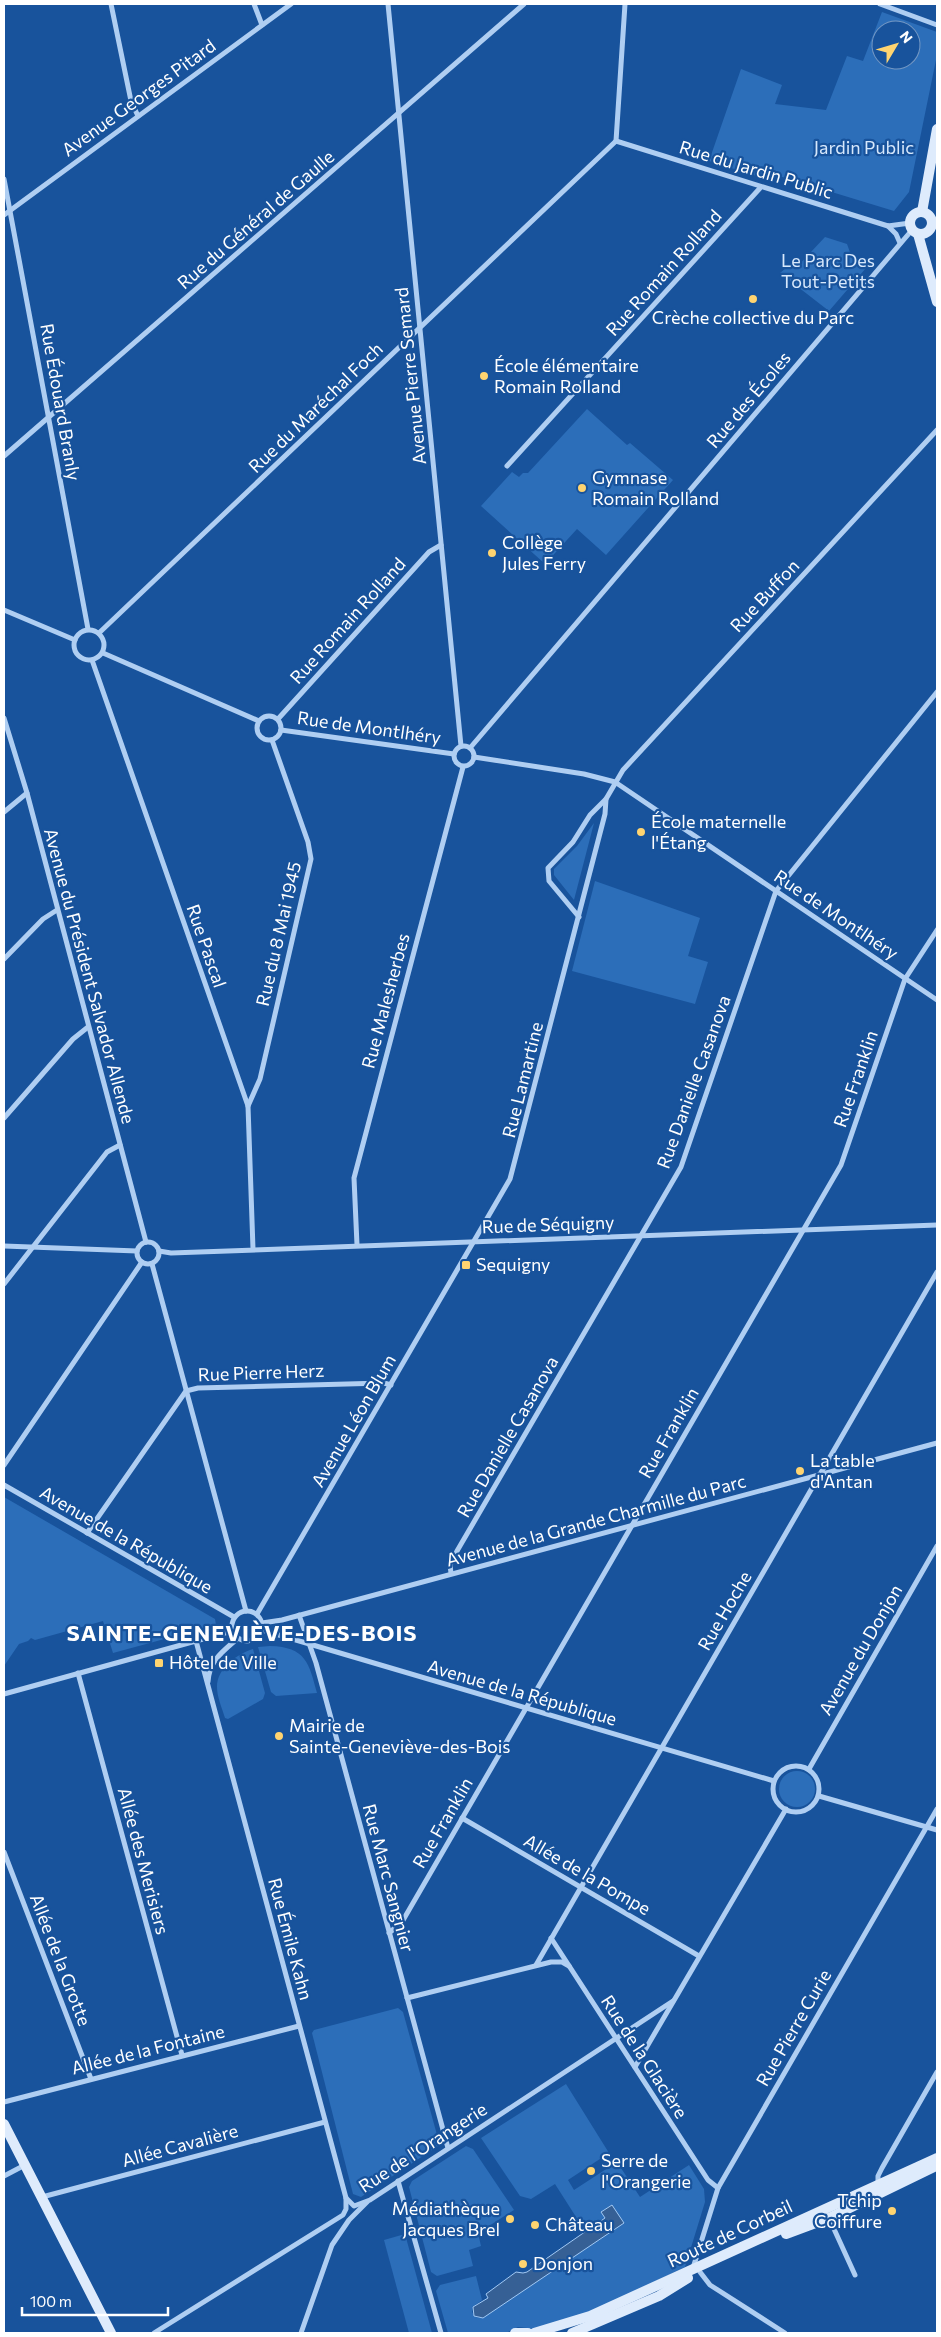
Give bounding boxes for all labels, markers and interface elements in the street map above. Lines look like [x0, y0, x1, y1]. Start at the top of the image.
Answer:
north arrow [871, 20, 921, 70]
text: N [897, 27, 917, 46]
street label: Avenue Georges Pitard [57, 34, 220, 160]
street label: Rue du Jardin Public [677, 135, 836, 203]
park label: Jardin Public [814, 136, 914, 158]
street label: Rue du Général de Gaulle [172, 145, 338, 293]
street label: Rue Romain Rolland [601, 205, 726, 340]
park label: Le Parc Des Tout-Petits [781, 249, 875, 292]
street label: Avenue Pierre Semard [390, 286, 430, 466]
marker: Crèche collective du Parc [747, 293, 759, 305]
place label: Crèche collective du Parc [652, 306, 854, 328]
street label: Rue Édouard Branly [36, 322, 86, 482]
street label: Rue du Maréchal Foch [244, 337, 387, 477]
street label: Rue des Écoles [702, 347, 795, 452]
place label: École élémentaire Romain Rolland [494, 354, 639, 397]
marker: École élémentaire Romain Rolland [478, 370, 490, 382]
place label: Gymnase Romain Rolland [592, 466, 719, 509]
marker: Gymnase Romain Rolland [576, 482, 588, 494]
place label: Collège Jules Ferry [502, 531, 586, 574]
marker: Collège Jules Ferry [486, 547, 498, 559]
street label: Rue Romain Rolland [285, 553, 410, 688]
street label: Rue Buffon [725, 555, 803, 636]
street label: Rue de Montlhéry [296, 706, 442, 748]
place label: École maternelle l'Étang [651, 810, 786, 853]
street label: Avenue du Président Salvador Allende [40, 826, 140, 1126]
marker: École maternelle l'Étang [635, 826, 647, 838]
street label: Rue du 8 Mai 1945 [251, 859, 305, 1008]
street label: Rue de Montlhéry [770, 865, 903, 964]
street label: Rue Pascal [182, 901, 231, 990]
street label: Rue Malesherbes [356, 931, 414, 1071]
street label: Rue Danielle Casanova [651, 992, 735, 1171]
street label: Rue Lamartine [497, 1019, 547, 1140]
street label: Rue Franklin [828, 1027, 882, 1130]
street label: Rue de Séquigny [481, 1211, 615, 1237]
place label: Sequigny [476, 1253, 550, 1275]
marker: Sequigny [460, 1259, 472, 1271]
street label: Avenue Léon Blum [306, 1350, 400, 1491]
street label: Rue Danielle Casanova [452, 1352, 562, 1521]
street label: Rue Pierre Herz [197, 1359, 325, 1385]
street label: Rue Franklin [633, 1383, 703, 1482]
place label: La table d'Antan [810, 1449, 875, 1492]
marker: La table d'Antan [794, 1465, 806, 1477]
street label: Avenue de la Grande Charmille du Parc [443, 1469, 748, 1571]
street label: Avenue de la République [36, 1481, 217, 1598]
street label: Rue Hoche [693, 1567, 756, 1654]
street label: Avenue du Donjon [814, 1580, 906, 1719]
district label: SAINTE-GENEVIÈVE-DES-BOIS [66, 1619, 418, 1646]
place label: Hôtel de Ville [169, 1651, 277, 1673]
street label: Avenue de la République [425, 1654, 619, 1730]
marker: Hôtel de Ville [153, 1657, 165, 1669]
place label: Mairie de Sainte-Geneviève-des-Bois [289, 1714, 511, 1757]
marker: Mairie de Sainte-Geneviève-des-Bois [273, 1730, 285, 1742]
street label: Rue Franklin [407, 1773, 477, 1872]
street label: Allée des Merisiers [114, 1785, 174, 1937]
street label: Rue Marc Sangnier [359, 1801, 419, 1954]
street label: Allée de la Pompe [520, 1829, 655, 1919]
street label: Rue Émile Kahn [264, 1875, 318, 2002]
street label: Allée de la Grotte [26, 1891, 96, 2029]
street label: Rue Pierre Curie [751, 1965, 835, 2090]
street label: Rue de la Glacière [597, 1991, 693, 2122]
street label: Allée de la Fontaine [69, 2019, 227, 2079]
street label: Rue de l'Orangerie [354, 2098, 491, 2197]
street label: Allée Cavalière [119, 2119, 240, 2171]
place label: Serre de l'Orangerie [601, 2149, 691, 2192]
marker: Serre de l'Orangerie [585, 2165, 597, 2177]
place label: Tchip Coiffure [814, 2189, 882, 2232]
street label: Route de Corbeil [664, 2195, 796, 2272]
place label: Médiathèque Jacques Brel [392, 2197, 500, 2240]
marker: Tchip Coiffure [886, 2205, 898, 2217]
marker: Médiathèque Jacques Brel [504, 2213, 516, 2225]
place label: Château [545, 2213, 613, 2235]
marker: Château [529, 2219, 541, 2231]
place label: Donjon [533, 2252, 593, 2274]
marker: Donjon [517, 2258, 529, 2270]
scale bar [22, 2284, 169, 2316]
text: 100 m [30, 2292, 72, 2310]

